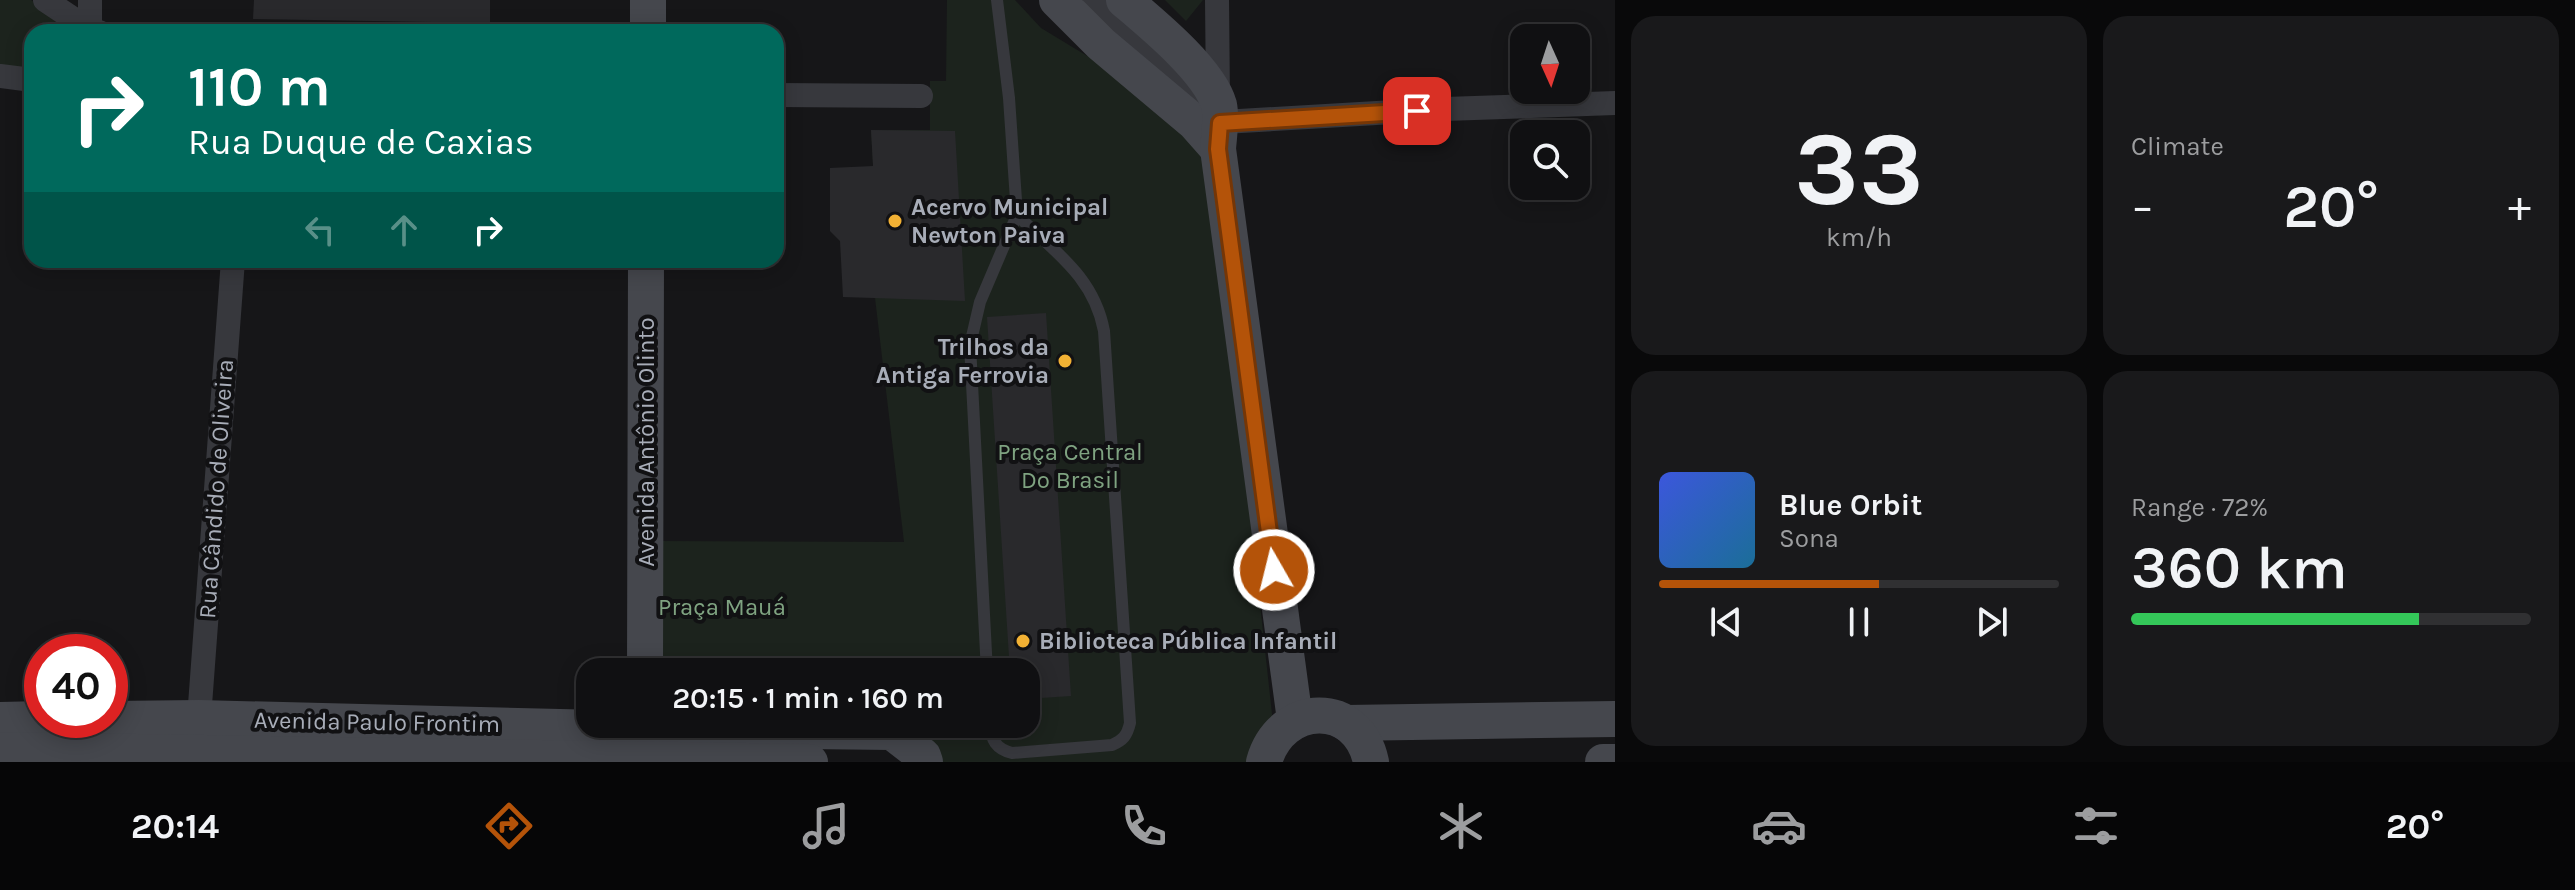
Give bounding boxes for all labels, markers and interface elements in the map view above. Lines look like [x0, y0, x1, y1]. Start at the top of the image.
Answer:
north arrow [1510, 24, 1590, 104]
map controls [1510, 24, 1590, 200]
text: 110 m [188, 54, 331, 119]
icon: right [56, 56, 160, 160]
pin [1383, 77, 1451, 145]
icon: arrive [1395, 89, 1439, 133]
text: 33 [1794, 109, 1924, 230]
button: search [1510, 120, 1590, 200]
text: Rua Duque de Caxias [188, 121, 534, 163]
text: Climate [2131, 131, 2224, 162]
text: 20° [2283, 172, 2379, 242]
text: − [2131, 181, 2154, 232]
text: + [2508, 181, 2531, 232]
place label: Acervo Municipal Newton Paiva [911, 193, 1108, 249]
icon: left [298, 208, 342, 252]
icon: ahead [382, 208, 426, 252]
icon: right [466, 208, 510, 252]
marker: Acervo Municipal Newton Paiva [886, 212, 904, 230]
text: km/h [1826, 222, 1892, 253]
street label: Avenida Antônio Olinto [632, 317, 660, 567]
place label: Trilhos da Antiga Ferrovia [876, 333, 1049, 389]
marker: Trilhos da Antiga Ferrovia [1056, 352, 1074, 370]
street label: Rua Cândido de Oliveira [193, 358, 239, 620]
park label: Praça Central Do Brasil [997, 438, 1143, 494]
text: Blue Orbit [1779, 487, 1922, 523]
text: Range · 72% [2131, 492, 2268, 523]
text: Sona [1779, 523, 1839, 554]
position arrow [1232, 528, 1316, 612]
text: 360 km [2131, 533, 2348, 603]
park label: Praça Mauá [658, 593, 786, 621]
icon: previous [1704, 600, 1748, 644]
icon: pause [1837, 600, 1881, 644]
icon: next [1970, 600, 2014, 644]
place label: Biblioteca Pública Infantil [1039, 627, 1337, 655]
marker: Biblioteca Pública Infantil [1014, 632, 1032, 650]
speed limit sign: 40 [24, 634, 128, 738]
text: 20:15 · 1 min · 160 m [672, 680, 944, 716]
street label: Avenida Paulo Frontim [254, 706, 500, 738]
icon: directions [481, 798, 537, 854]
icon: music [798, 798, 854, 854]
icon: phone [1116, 798, 1172, 854]
icon: climate [1433, 798, 1489, 854]
icon: car [1751, 798, 1807, 854]
icon: filters [2068, 798, 2124, 854]
text: 20:14 [131, 805, 219, 847]
text: 20° [2386, 805, 2444, 847]

